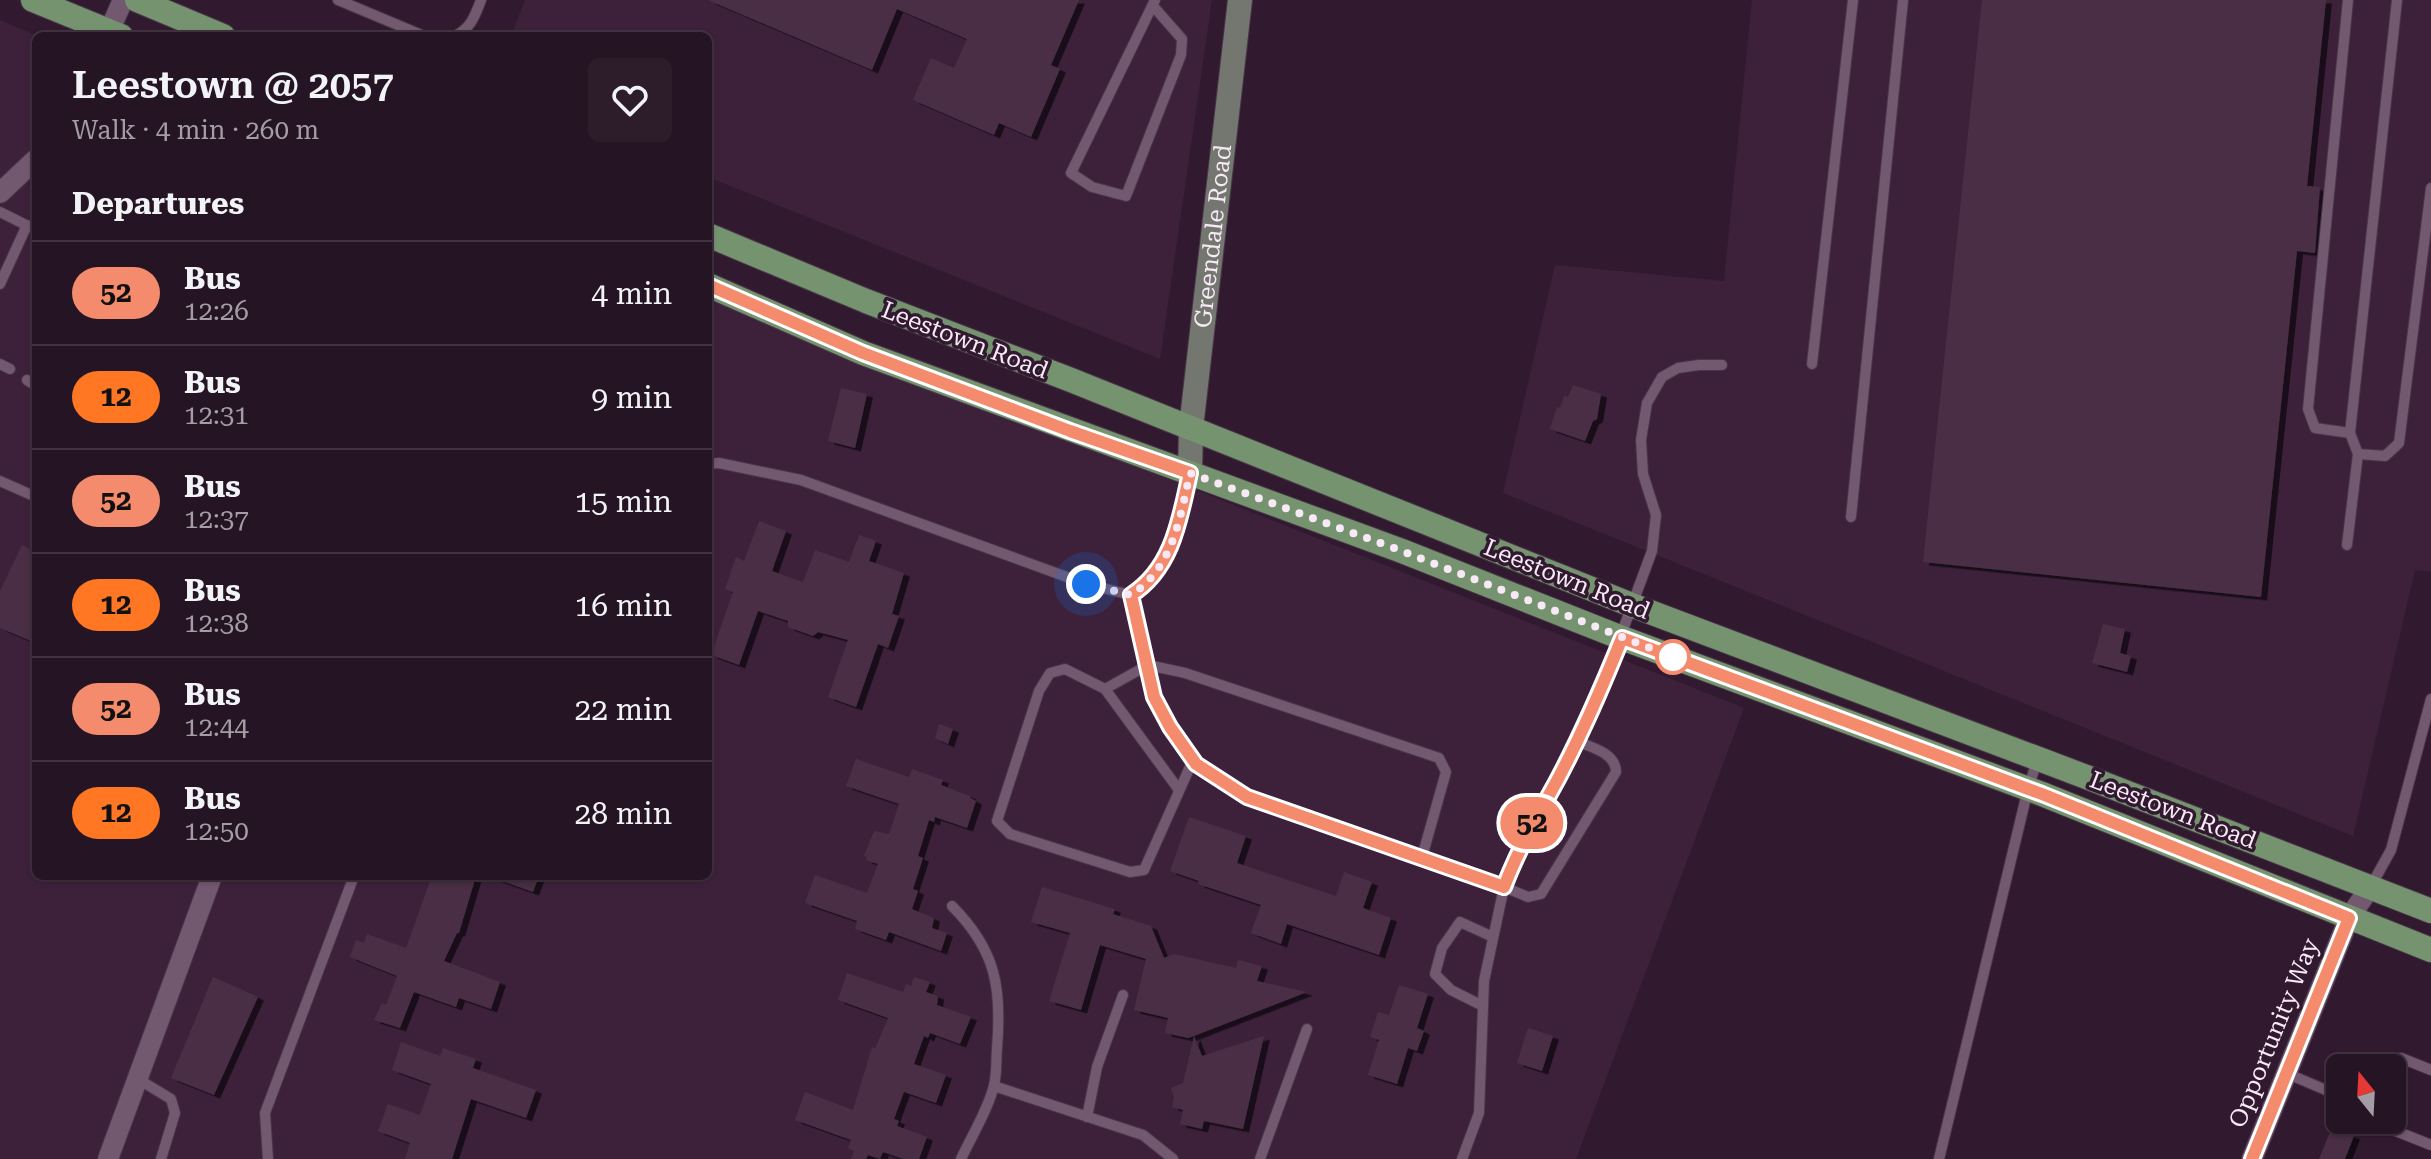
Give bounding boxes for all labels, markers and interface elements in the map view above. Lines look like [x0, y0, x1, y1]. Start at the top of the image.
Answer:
button: heart [588, 58, 672, 142]
text: Leestown @ 2057 [72, 63, 394, 107]
text: Walk · 4 min · 260 m [72, 115, 319, 145]
street label: Greendale Road [1189, 143, 1237, 329]
text: Departures [72, 186, 244, 221]
text: Bus [184, 261, 241, 296]
text: 52 [100, 276, 132, 309]
text: 4 min [591, 276, 672, 311]
street label: Leestown Road [878, 295, 1052, 385]
text: 12:26 [184, 296, 249, 326]
text: Bus [184, 365, 241, 400]
text: 12 [100, 380, 132, 413]
text: 9 min [591, 380, 672, 415]
text: 12:31 [184, 400, 249, 430]
text: Bus [184, 469, 241, 504]
text: 52 [100, 484, 132, 517]
text: 15 min [575, 484, 672, 519]
text: 12:37 [184, 504, 249, 534]
street label: Leestown Road [1480, 533, 1654, 625]
your location [1066, 564, 1106, 604]
text: Bus [184, 573, 241, 608]
text: 12 [100, 588, 132, 621]
text: 16 min [575, 588, 672, 623]
text: 12:38 [184, 608, 249, 638]
unlabelled marker [1656, 640, 1690, 674]
text: Bus [184, 677, 241, 712]
text: 52 [100, 692, 132, 725]
text: 22 min [575, 692, 672, 727]
text: 12:44 [184, 712, 249, 742]
street label: Leestown Road [2086, 765, 2260, 855]
text: Bus [184, 781, 241, 816]
text: 12 [100, 796, 132, 829]
text: 28 min [575, 796, 672, 831]
line badge: 52 [1496, 797, 1568, 849]
text: 52 [1516, 806, 1548, 839]
text: 12:50 [184, 816, 249, 846]
street label: Opportunity Way [2223, 933, 2325, 1132]
north arrow [2326, 1054, 2406, 1134]
map controls [2326, 1054, 2406, 1134]

